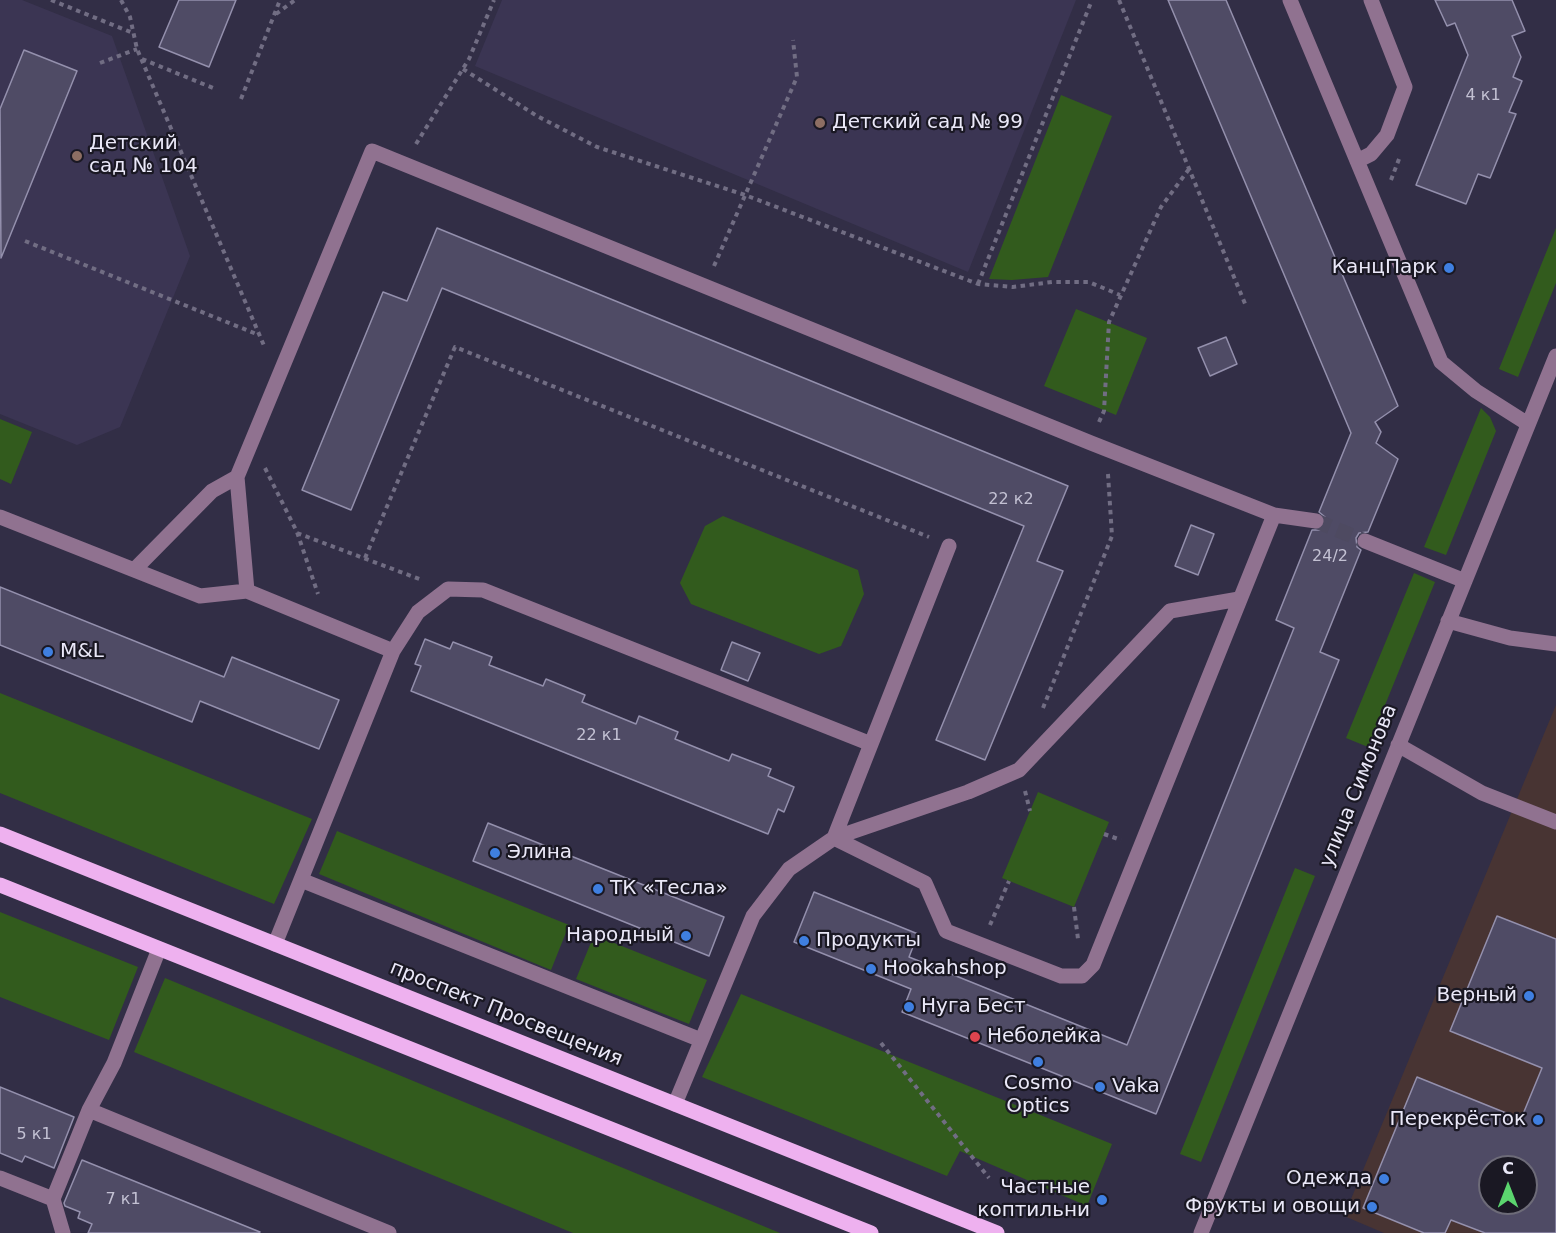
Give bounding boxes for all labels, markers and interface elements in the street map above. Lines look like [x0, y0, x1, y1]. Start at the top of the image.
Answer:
house number: 4 к1 [1465, 86, 1501, 106]
place label: Детский сад № 99 [832, 111, 1023, 135]
marker: Детский сад № 99 [813, 116, 827, 130]
place label: Детский сад № 104 [89, 132, 198, 179]
marker: Детский сад № 104 [70, 149, 84, 163]
place label: КанцПарк [1332, 256, 1437, 280]
marker: КанцПарк [1442, 261, 1456, 275]
house number: 22 к2 [988, 490, 1034, 510]
house number: 24/2 [1312, 547, 1348, 567]
place label: M&L [60, 640, 104, 664]
marker: M&L [41, 645, 55, 659]
street label: улица Симонова [1315, 701, 1403, 871]
house number: 22 к1 [576, 726, 622, 746]
place label: Элина [507, 841, 572, 865]
marker: Элина [488, 846, 502, 860]
place label: ТК «Тесла» [610, 877, 728, 901]
marker: ТК «Тесла» [591, 882, 605, 896]
place label: Народный [566, 924, 674, 948]
marker: Народный [679, 929, 693, 943]
place label: Продукты [816, 929, 921, 953]
marker: Продукты [797, 934, 811, 948]
street label: проспект Просвещения [386, 956, 626, 1072]
place label: Hookahshop [883, 957, 1007, 981]
marker: Hookahshop [864, 962, 878, 976]
place label: Верный [1436, 984, 1517, 1008]
marker: Верный [1522, 989, 1536, 1003]
place label: Нуга Бест [921, 995, 1026, 1019]
marker: Нуга Бест [902, 1000, 916, 1014]
place label: Неболейка [987, 1025, 1101, 1049]
marker: Неболейка [968, 1030, 982, 1044]
marker: Cosmo Optics [1031, 1055, 1045, 1069]
place label: Cosmo Optics [1004, 1072, 1072, 1119]
place label: Vaka [1112, 1075, 1160, 1099]
marker: Vaka [1093, 1080, 1107, 1094]
place label: Перекрёсток [1390, 1108, 1526, 1132]
marker: Перекрёсток [1531, 1113, 1545, 1127]
house number: 5 к1 [16, 1125, 52, 1145]
north arrow [1478, 1155, 1538, 1215]
text: С [1502, 1159, 1514, 1178]
place label: Одежда [1286, 1167, 1372, 1191]
marker: Одежда [1377, 1172, 1391, 1186]
place label: Частные коптильни [977, 1176, 1090, 1223]
house number: 7 к1 [105, 1190, 141, 1210]
marker: Частные коптильни [1095, 1193, 1109, 1207]
place label: Фрукты и овощи [1185, 1195, 1360, 1219]
marker: Фрукты и овощи [1365, 1200, 1379, 1214]

